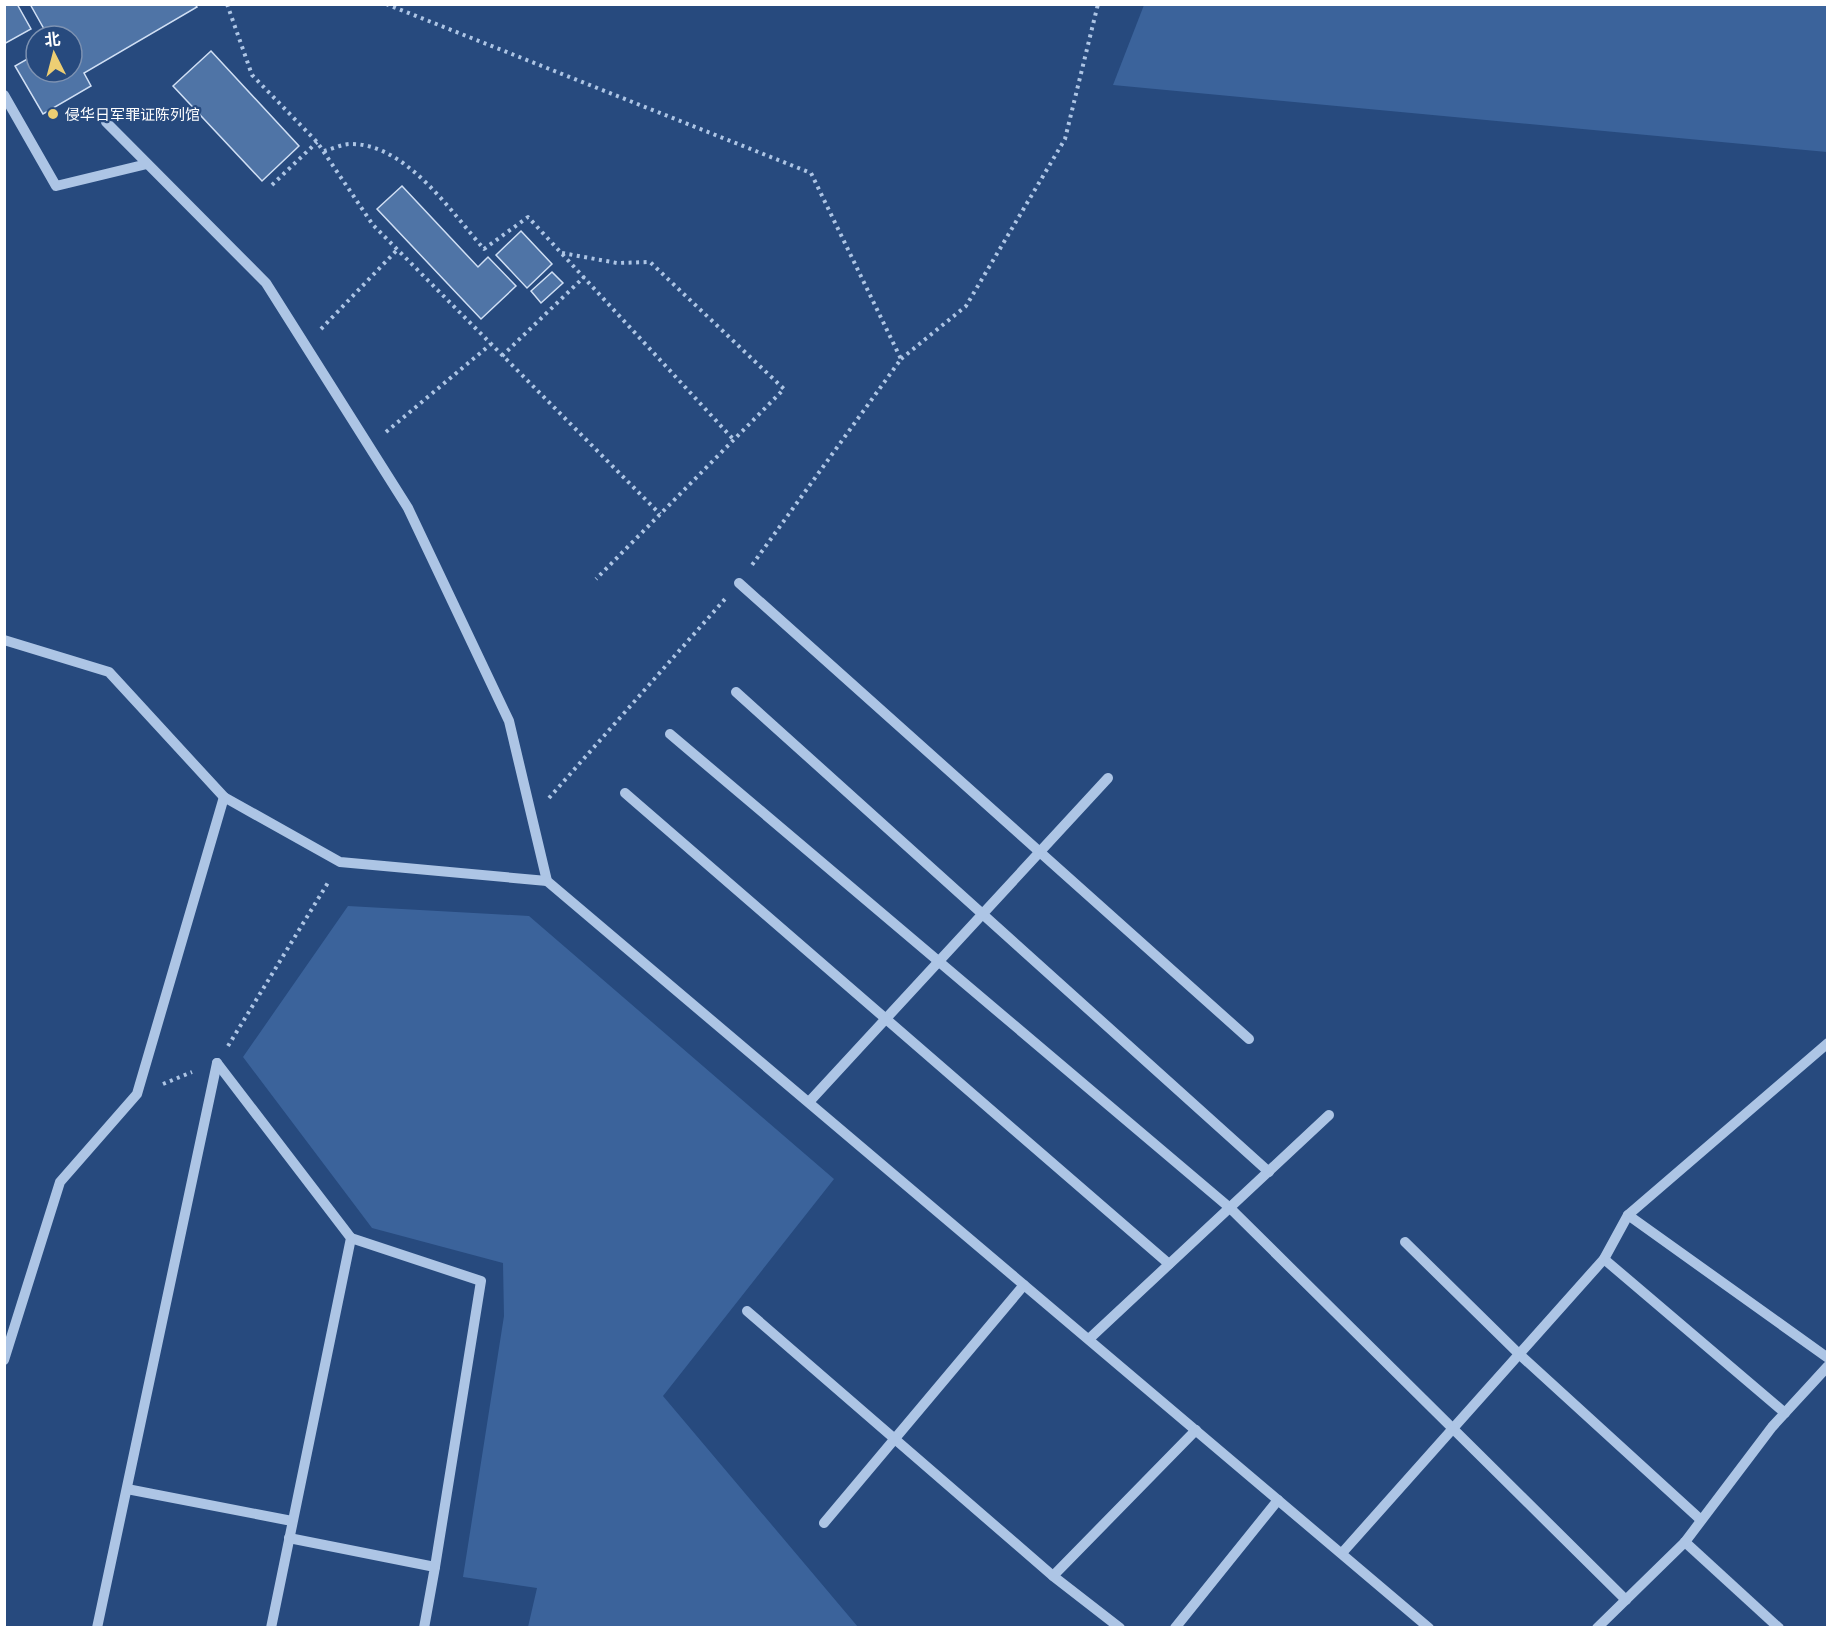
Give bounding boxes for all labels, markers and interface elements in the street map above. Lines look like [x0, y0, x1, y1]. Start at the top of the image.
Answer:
north arrow [24, 24, 84, 84]
text: 北 [43, 27, 62, 51]
place label: 侵华日军罪证陈列馆 [65, 104, 200, 124]
marker: 侵华日军罪证陈列馆 [46, 107, 60, 121]

